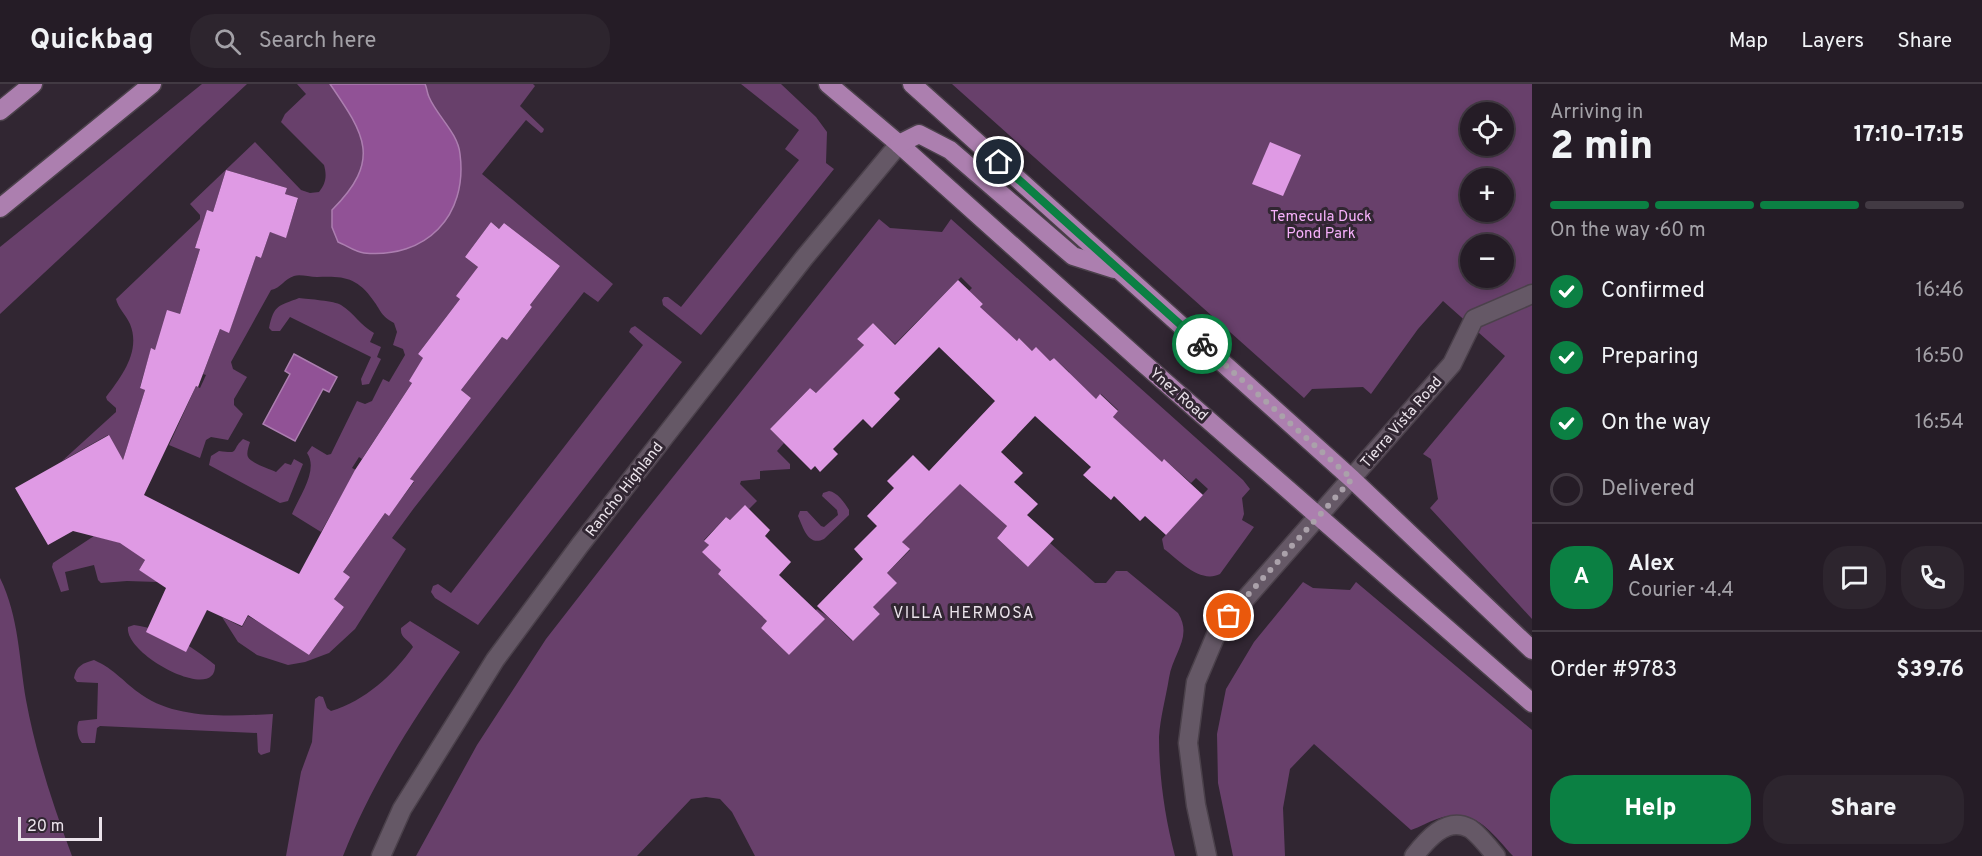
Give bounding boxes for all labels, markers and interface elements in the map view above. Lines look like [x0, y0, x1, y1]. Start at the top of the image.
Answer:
search box [190, 14, 610, 68]
text: Quickbag [30, 23, 154, 59]
icon: search [211, 25, 244, 58]
text: Search here [259, 28, 376, 55]
text: Map [1729, 28, 1768, 55]
text: Layers [1801, 28, 1864, 55]
text: Share [1897, 28, 1952, 55]
text: Arriving in [1550, 100, 1643, 126]
map controls [1460, 102, 1514, 288]
button: locate [1460, 102, 1514, 156]
text: 17:10–17:15 [1854, 122, 1964, 149]
text: 2 min [1550, 124, 1653, 173]
pin [973, 136, 1024, 187]
icon: home [982, 145, 1015, 178]
button: + [1460, 168, 1514, 222]
park label: Temecula Duck Pond Park [1270, 208, 1372, 244]
text: On the way · 60 m [1550, 218, 1706, 244]
button: − [1460, 234, 1514, 288]
icon: check [1550, 275, 1583, 308]
text: Confirmed [1601, 278, 1705, 305]
text: 16:46 [1916, 278, 1964, 304]
courier [1172, 314, 1232, 374]
icon: bike [1186, 328, 1219, 361]
icon: check [1550, 341, 1583, 374]
text: Preparing [1601, 344, 1699, 371]
text: 16:50 [1915, 344, 1964, 370]
street label: Ynez Road [1145, 365, 1211, 426]
street label: Tierra Vista Road [1357, 373, 1447, 473]
icon: check [1550, 407, 1583, 440]
text: On the way [1601, 410, 1711, 437]
text: 16:54 [1915, 410, 1964, 436]
street label: Rancho Highland [582, 439, 668, 541]
text: Delivered [1601, 476, 1695, 503]
button: chat [1823, 546, 1886, 609]
button: phone [1901, 546, 1964, 609]
text: Alex [1628, 551, 1675, 578]
text: A [1574, 564, 1589, 591]
text: Courier · 4.4 [1628, 578, 1734, 604]
pin [1203, 590, 1254, 641]
icon: bag [1212, 599, 1245, 632]
district label: VILLA HERMOSA [893, 604, 1035, 624]
text: Order #9783 [1550, 657, 1677, 684]
text: $39.76 [1896, 657, 1964, 684]
button: Help [1550, 775, 1751, 844]
button: Share [1763, 775, 1964, 844]
scale bar [18, 814, 102, 842]
text: 20 m [27, 817, 64, 837]

